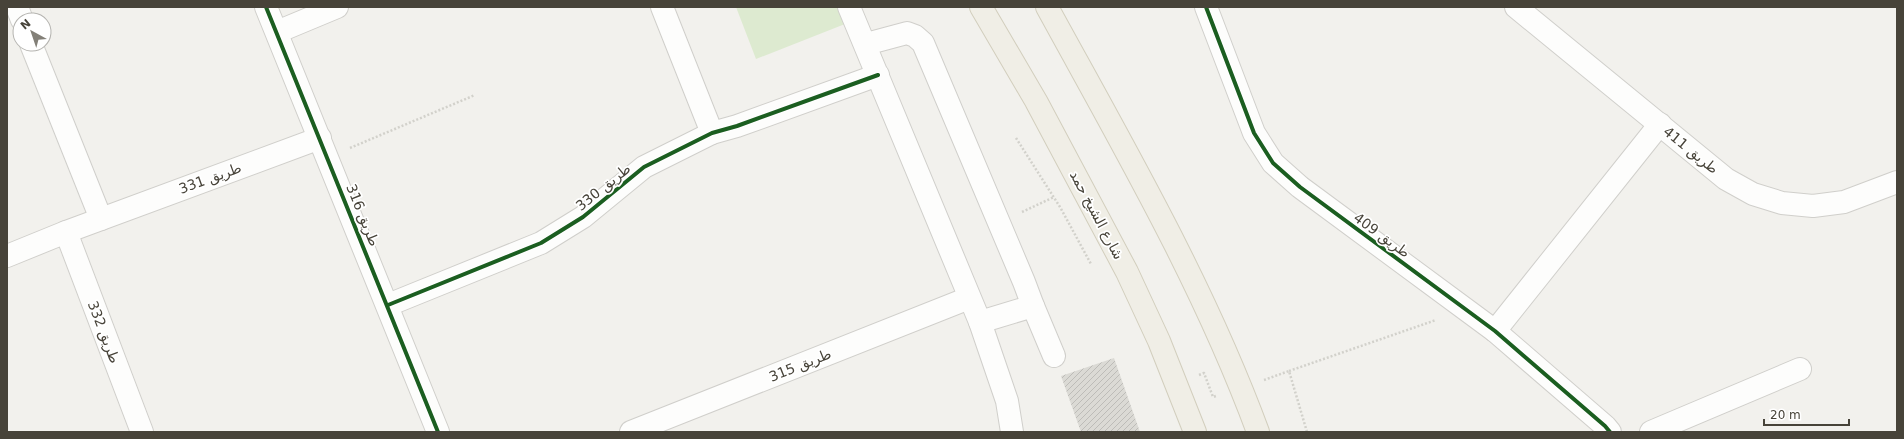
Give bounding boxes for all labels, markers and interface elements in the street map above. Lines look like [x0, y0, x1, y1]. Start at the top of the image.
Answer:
north arrow [12, 12, 52, 52]
text: N [18, 17, 34, 33]
street label: طريق 411 [1660, 123, 1722, 178]
street label: طريق 331 [176, 159, 244, 198]
street label: طريق 330 [572, 160, 634, 215]
street label: شارع الشيخ حمد [1066, 168, 1127, 262]
street label: طريق 316 [342, 182, 383, 249]
street label: طريق 409 [1350, 209, 1413, 262]
street label: طريق 332 [84, 298, 123, 366]
street label: طريق 315 [767, 345, 834, 386]
scale bar [1764, 401, 1849, 427]
text: 20 m [1770, 408, 1801, 422]

